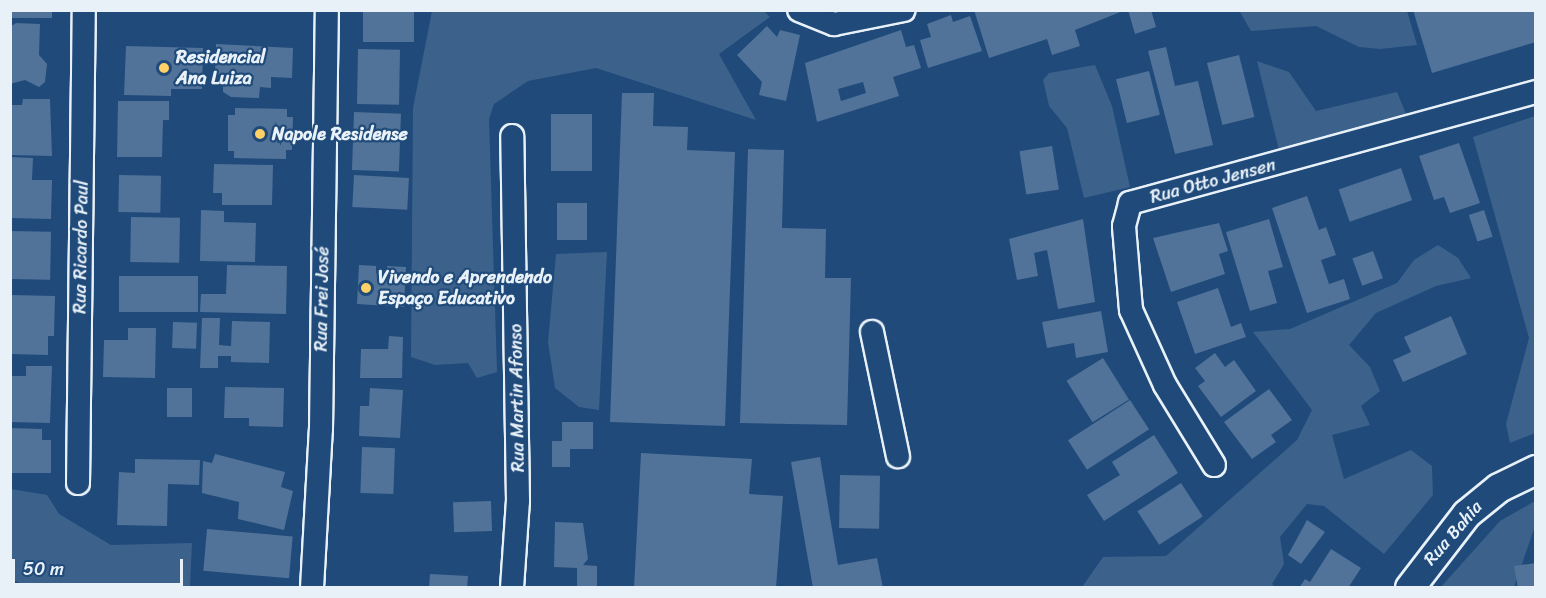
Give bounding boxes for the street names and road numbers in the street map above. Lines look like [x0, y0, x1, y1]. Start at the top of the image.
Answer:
street label: Rua Otto Jensen [1148, 154, 1278, 208]
street label: Rua Ricardo Paul [69, 180, 93, 314]
street label: Rua Frei José [310, 246, 334, 352]
street label: Rua Martin Afonso [505, 324, 529, 472]
street label: Rua Bahia [1419, 496, 1487, 570]

